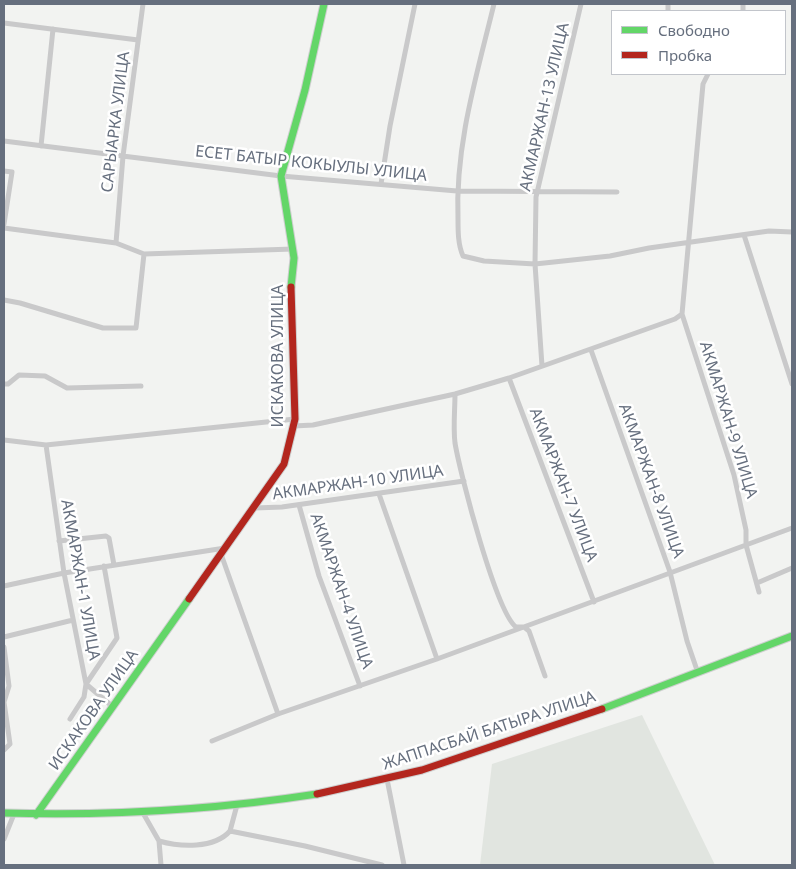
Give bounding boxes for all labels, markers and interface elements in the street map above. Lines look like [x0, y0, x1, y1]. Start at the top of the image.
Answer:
legend [611, 10, 786, 75]
text: Свободно [658, 20, 730, 40]
street label: АКМАРЖАН-13 УЛИЦА [516, 21, 574, 193]
text: Пробка [658, 45, 712, 65]
street label: САРЫАРКА УЛИЦА [98, 51, 134, 193]
street label: ЕСЕТ БАТЫР КОКЫУЛЫ УЛИЦА [194, 142, 428, 186]
street label: ИСКАКОВА УЛИЦА [268, 285, 288, 427]
street label: АКМАРЖАН-9 УЛИЦА [695, 339, 761, 501]
street label: АКМАРЖАН-8 УЛИЦА [614, 401, 688, 561]
street label: АКМАРЖАН-7 УЛИЦА [525, 405, 601, 565]
street label: АКМАРЖАН-10 УЛИЦА [271, 462, 445, 504]
street label: АКМАРЖАН-1 УЛИЦА [56, 498, 104, 662]
street label: АКМАРЖАН-4 УЛИЦА [305, 511, 377, 671]
street label: ИСКАКОВА УЛИЦА [45, 646, 143, 774]
street label: ЖАППАСБАЙ БАТЫРА УЛИЦА [380, 687, 598, 775]

